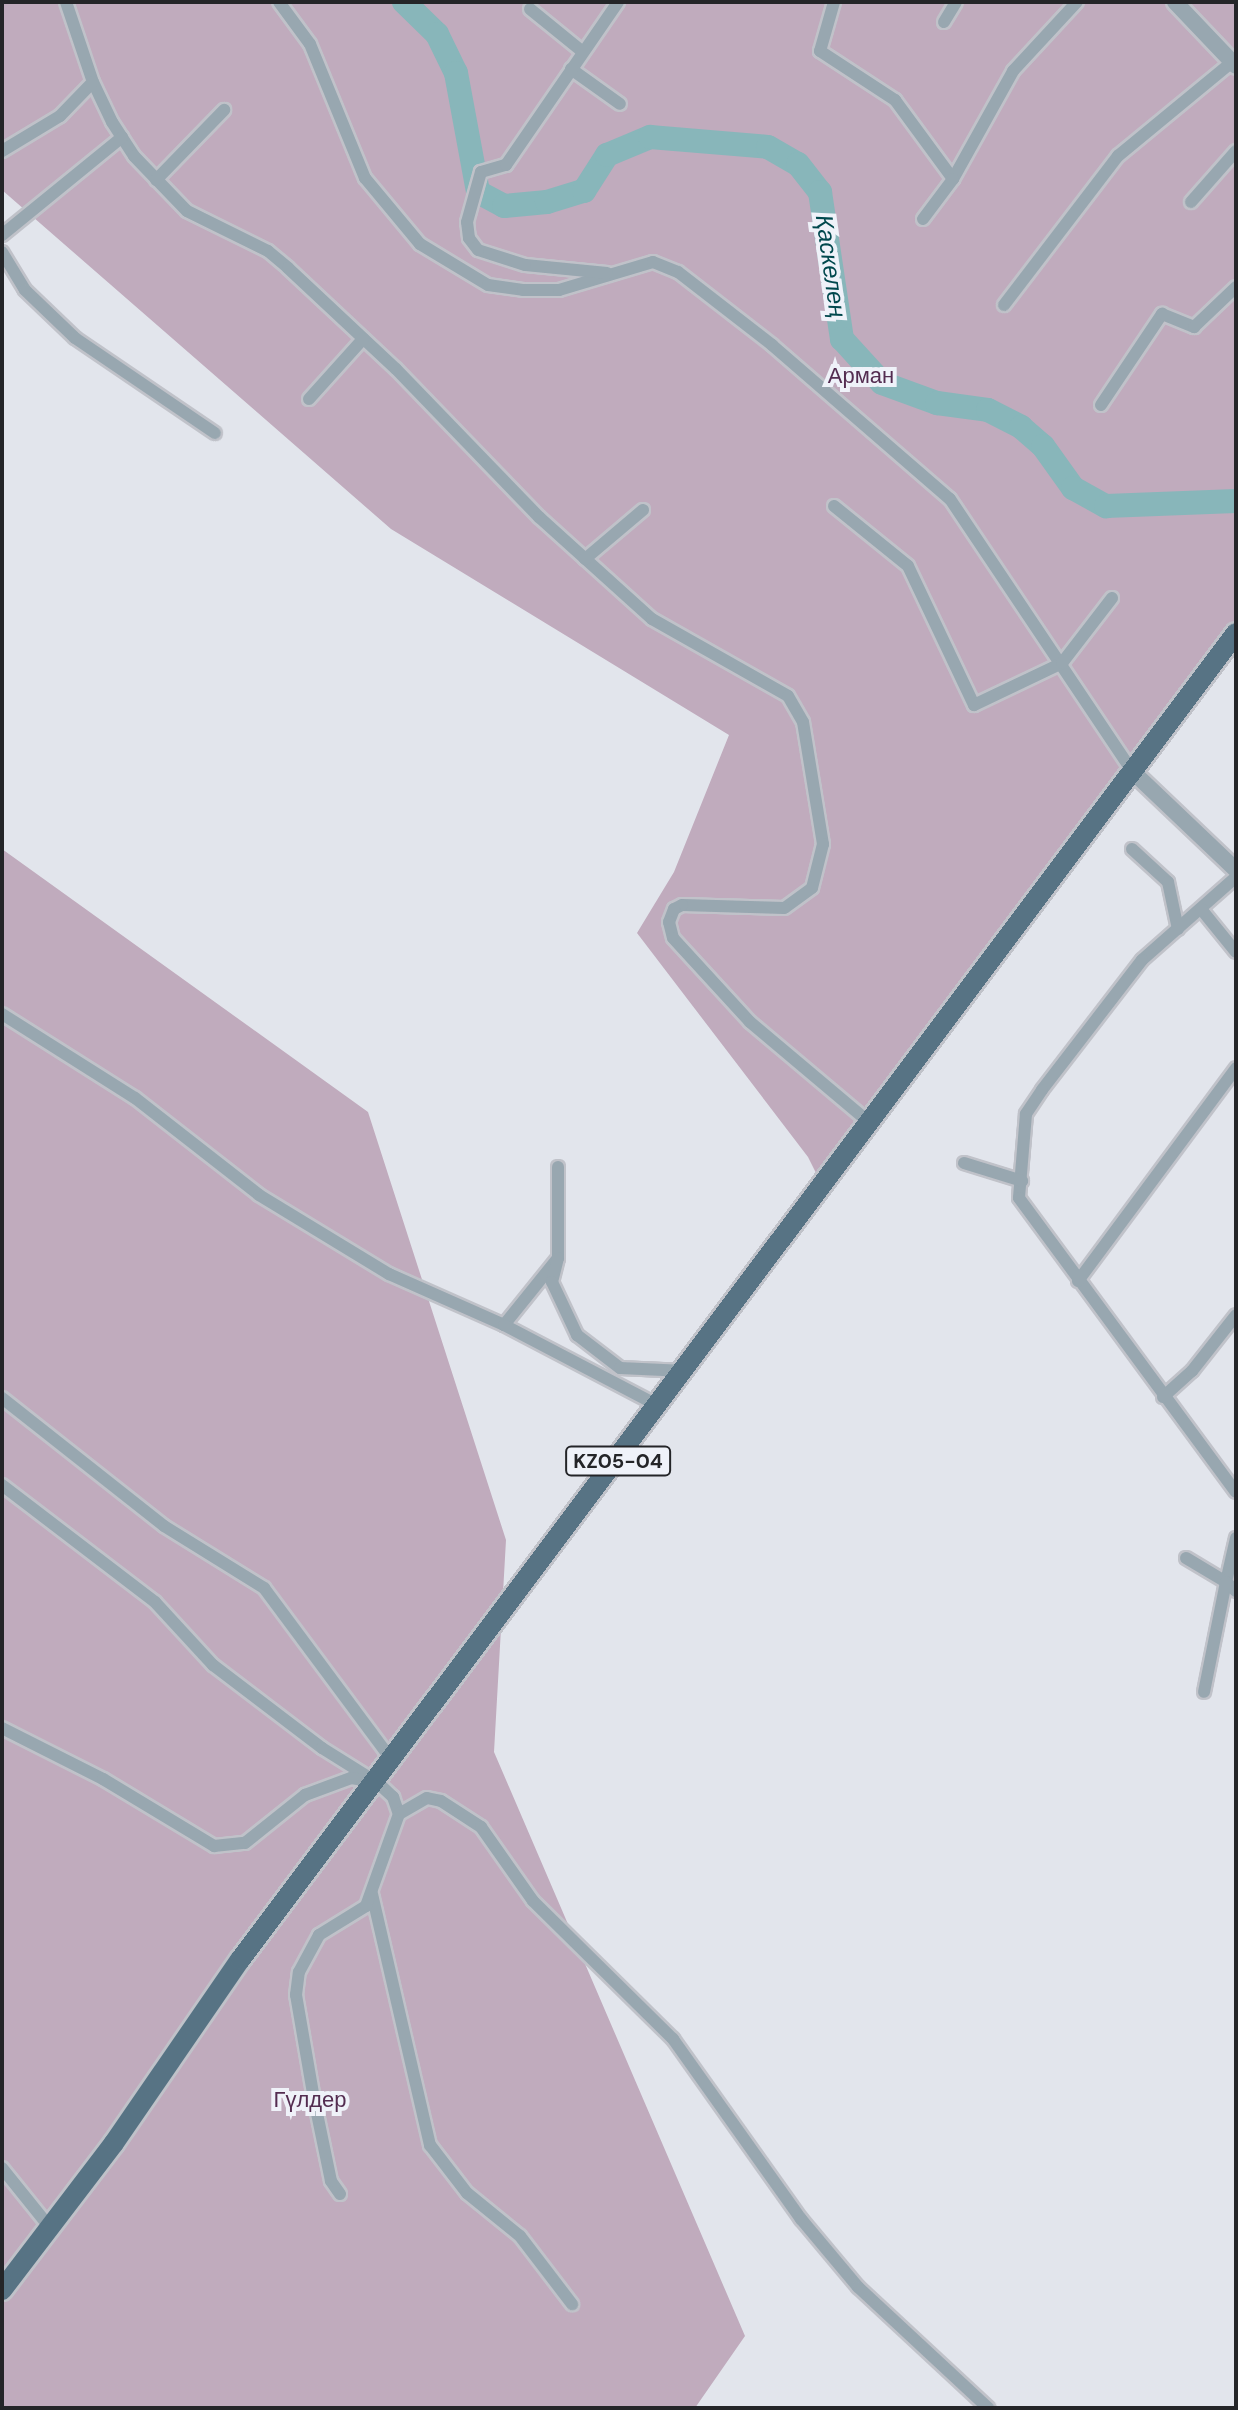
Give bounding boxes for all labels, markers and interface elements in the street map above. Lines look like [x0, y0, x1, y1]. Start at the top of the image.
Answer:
water label: Қаскелең [810, 213, 852, 319]
park label: Арман [828, 363, 894, 389]
road number: KZ05-04 [564, 1445, 672, 1477]
park label: Гүлдер [273, 2087, 347, 2113]

